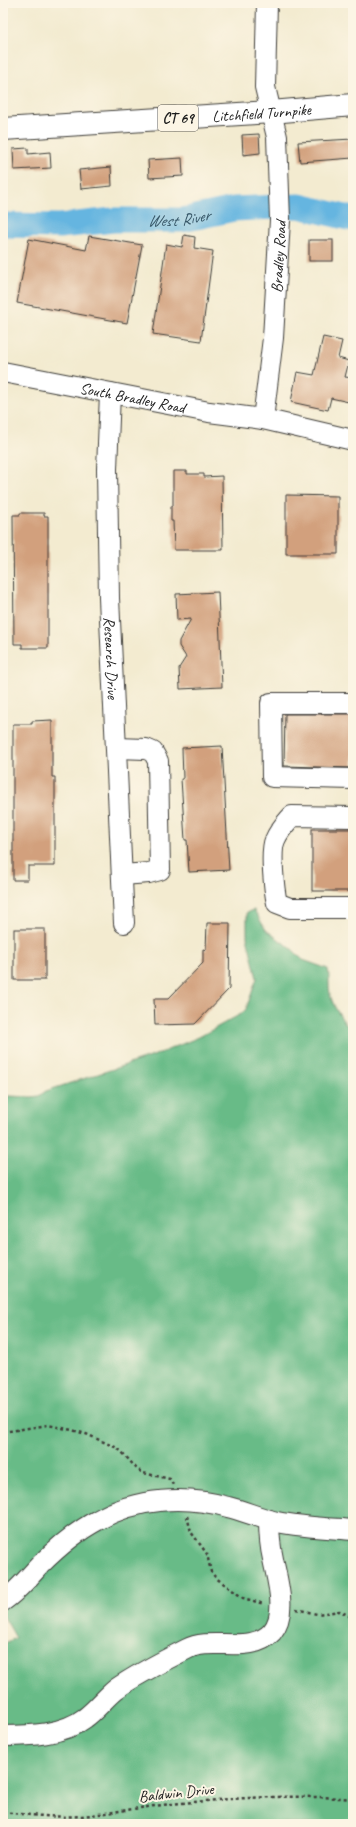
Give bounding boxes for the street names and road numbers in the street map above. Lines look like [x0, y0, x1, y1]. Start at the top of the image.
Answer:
street label: Litchfield Turnpike [212, 99, 313, 127]
road number: CT 69 [158, 105, 198, 131]
street label: Bradley Road [267, 218, 291, 293]
street label: South Bradley Road [78, 378, 189, 419]
street label: Research Drive [99, 616, 123, 701]
street label: Baldwin Drive [138, 1779, 216, 1807]

